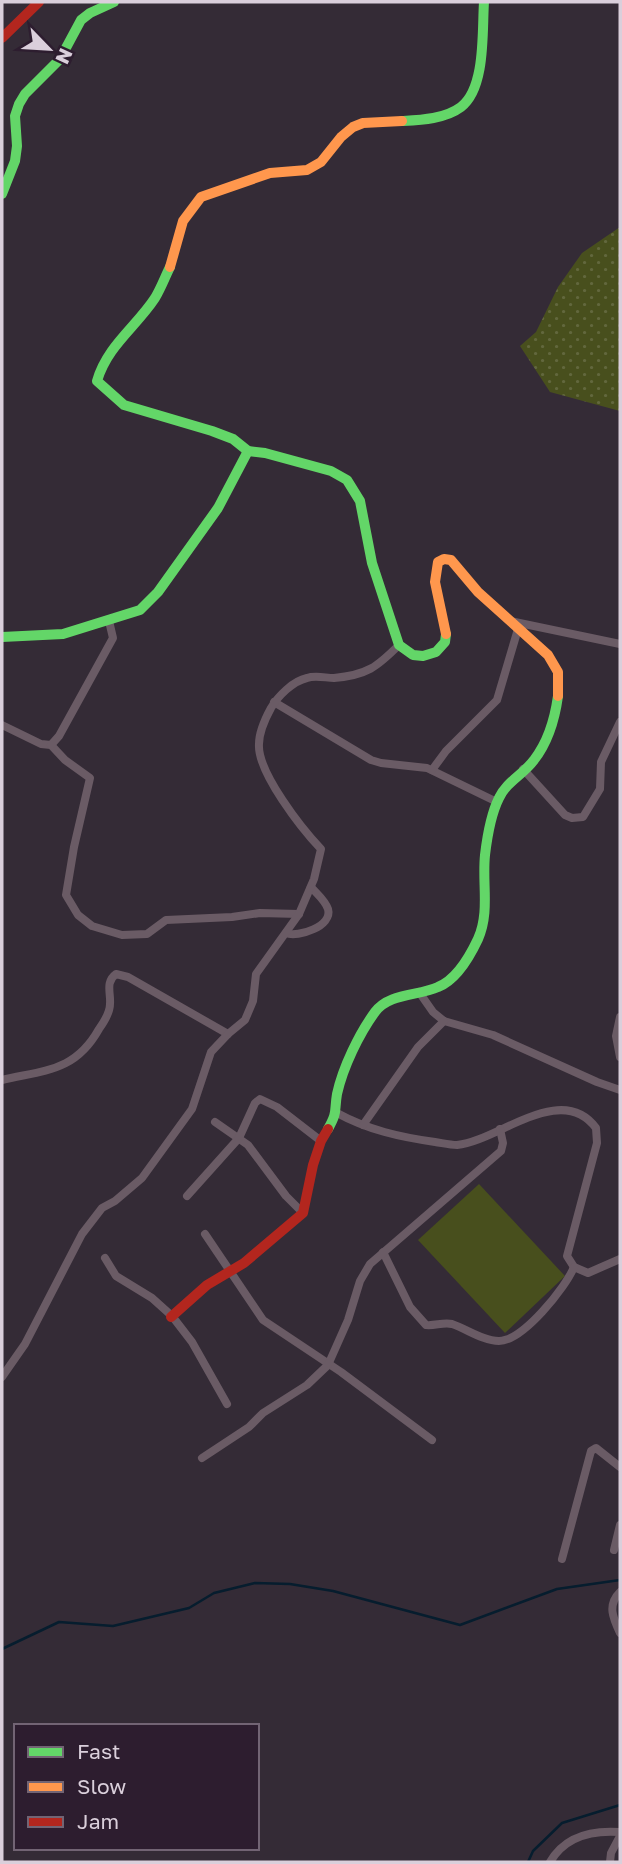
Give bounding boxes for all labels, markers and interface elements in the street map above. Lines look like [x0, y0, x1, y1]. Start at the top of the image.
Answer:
north arrow [14, 14, 84, 84]
text: N [51, 45, 78, 68]
legend [14, 1724, 259, 1850]
text: Fast [77, 1738, 120, 1764]
text: Slow [77, 1773, 126, 1799]
text: Jam [77, 1808, 119, 1834]

